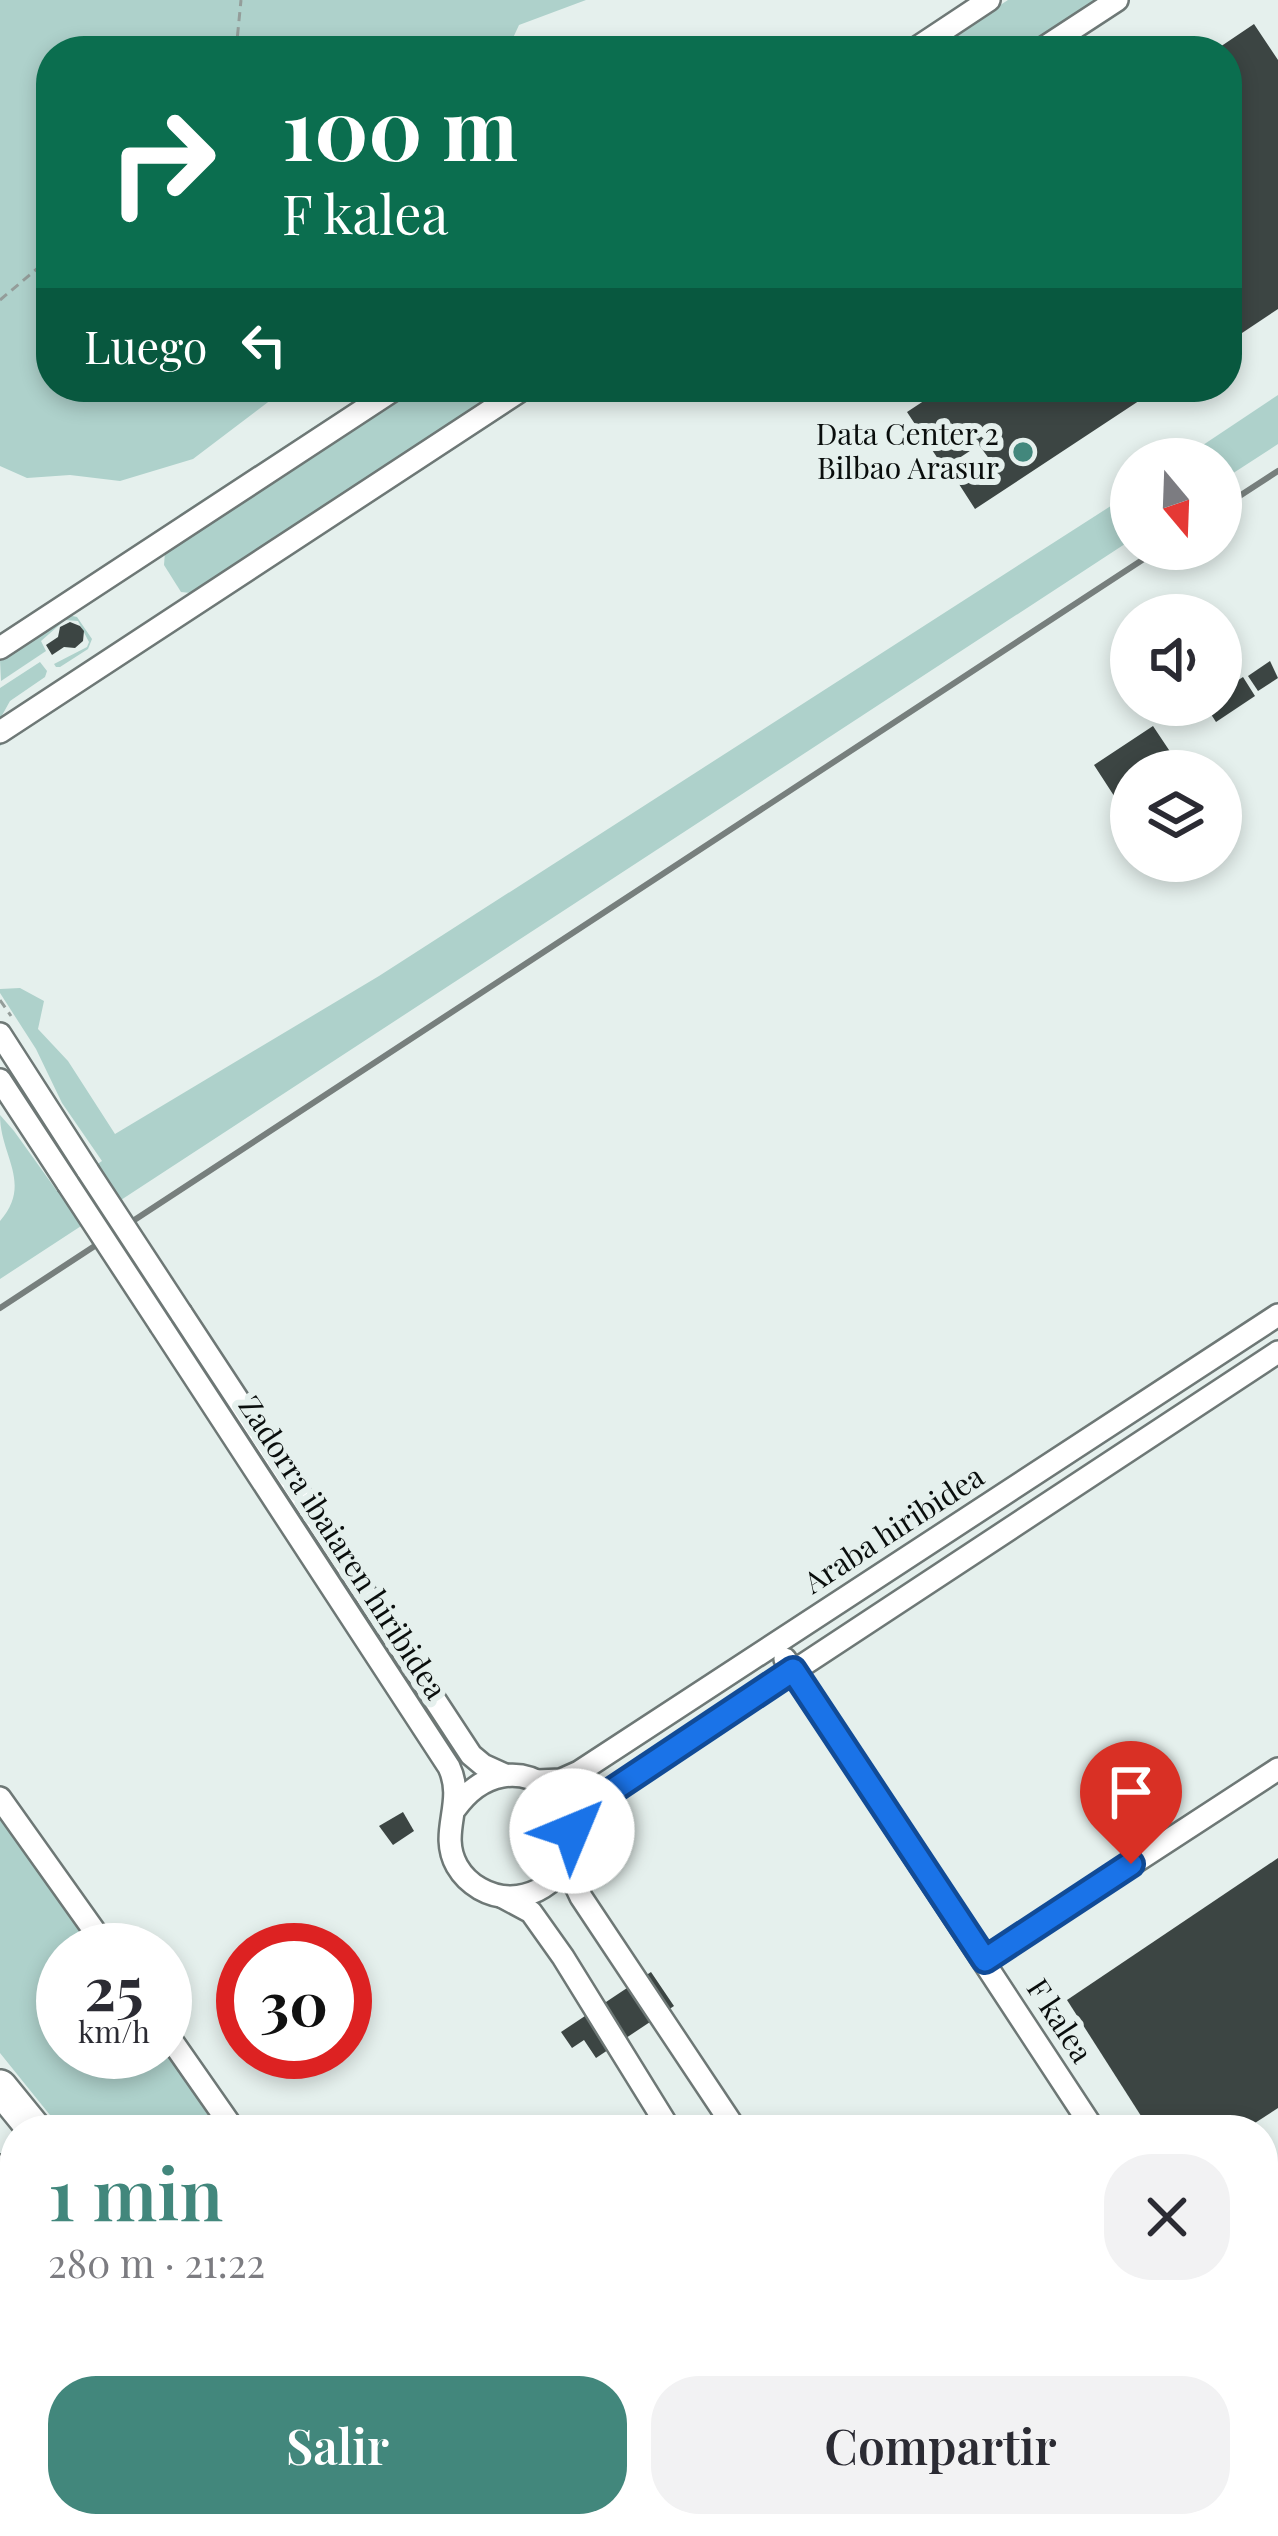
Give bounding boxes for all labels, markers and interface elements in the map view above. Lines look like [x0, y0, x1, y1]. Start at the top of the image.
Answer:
text: 100 m [282, 70, 518, 182]
icon: right [84, 84, 240, 240]
text: F kalea [282, 177, 448, 249]
icon: left [231, 312, 297, 378]
text: Luego [84, 315, 207, 375]
place label: Data Center 2 Bilbao Arasur [816, 413, 999, 487]
north arrow [1110, 438, 1242, 570]
map controls [1110, 438, 1242, 882]
marker: Data Center 2 Bilbao Arasur [1010, 439, 1036, 465]
button: sound [1110, 594, 1242, 726]
button: layers [1110, 750, 1242, 882]
street label: Zadorra ibaiaren hiribidea [231, 1388, 457, 1706]
street label: Araba hiribidea [794, 1455, 991, 1602]
pin [1080, 1741, 1182, 1864]
icon: arrive [1098, 1759, 1164, 1825]
position arrow [509, 1768, 635, 1894]
speed limit sign: 30 [216, 1923, 372, 2079]
text: 25 [85, 1946, 143, 2026]
street label: F kalea [1019, 1970, 1103, 2070]
text: km/h [78, 2011, 150, 2051]
text: 1 min [48, 2143, 223, 2239]
button: close [1104, 2154, 1230, 2280]
text: 280 m · 21:22 [48, 2236, 265, 2288]
button: Salir [48, 2376, 627, 2514]
button: Compartir [651, 2376, 1230, 2514]

